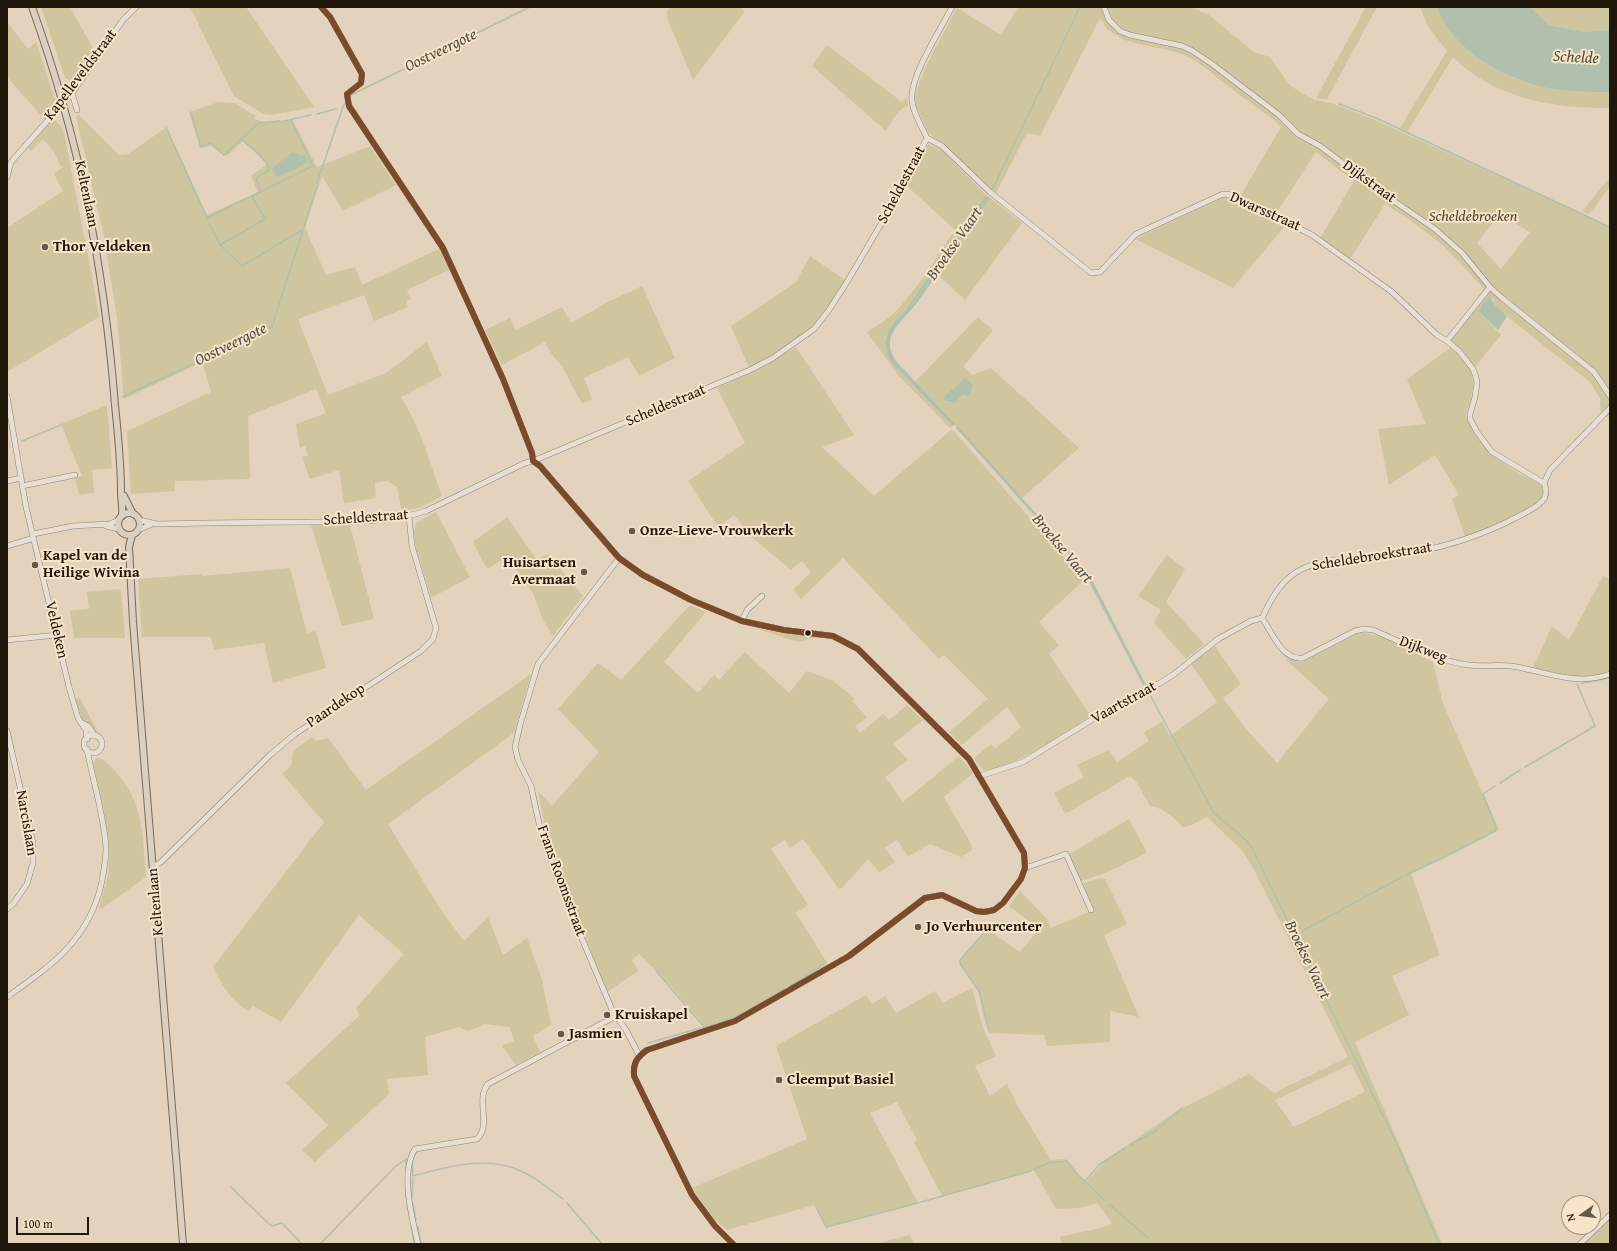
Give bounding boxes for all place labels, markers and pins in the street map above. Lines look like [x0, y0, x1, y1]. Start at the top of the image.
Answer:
place label: Thor Veldeken [53, 238, 150, 256]
marker: Thor Veldeken [40, 242, 50, 252]
place label: Onze-Lieve-Vrouwkerk [640, 522, 793, 540]
marker: Onze-Lieve-Vrouwkerk [627, 526, 637, 536]
place label: Kapel van de Heilige Wivina [43, 547, 140, 582]
place label: Huisartsen Avermaat [503, 554, 576, 589]
marker: Kapel van de Heilige Wivina [30, 560, 40, 570]
marker: Huisartsen Avermaat [579, 567, 589, 577]
unlabelled marker [803, 628, 813, 638]
place label: Jo Verhuurcenter [926, 918, 1042, 936]
marker: Jo Verhuurcenter [913, 922, 923, 932]
place label: Kruiskapel [615, 1006, 688, 1024]
marker: Kruiskapel [602, 1010, 612, 1020]
place label: Jasmien [569, 1025, 622, 1043]
marker: Jasmien [556, 1029, 566, 1039]
place label: Cleemput Basiel [787, 1071, 894, 1089]
marker: Cleemput Basiel [774, 1075, 784, 1085]

